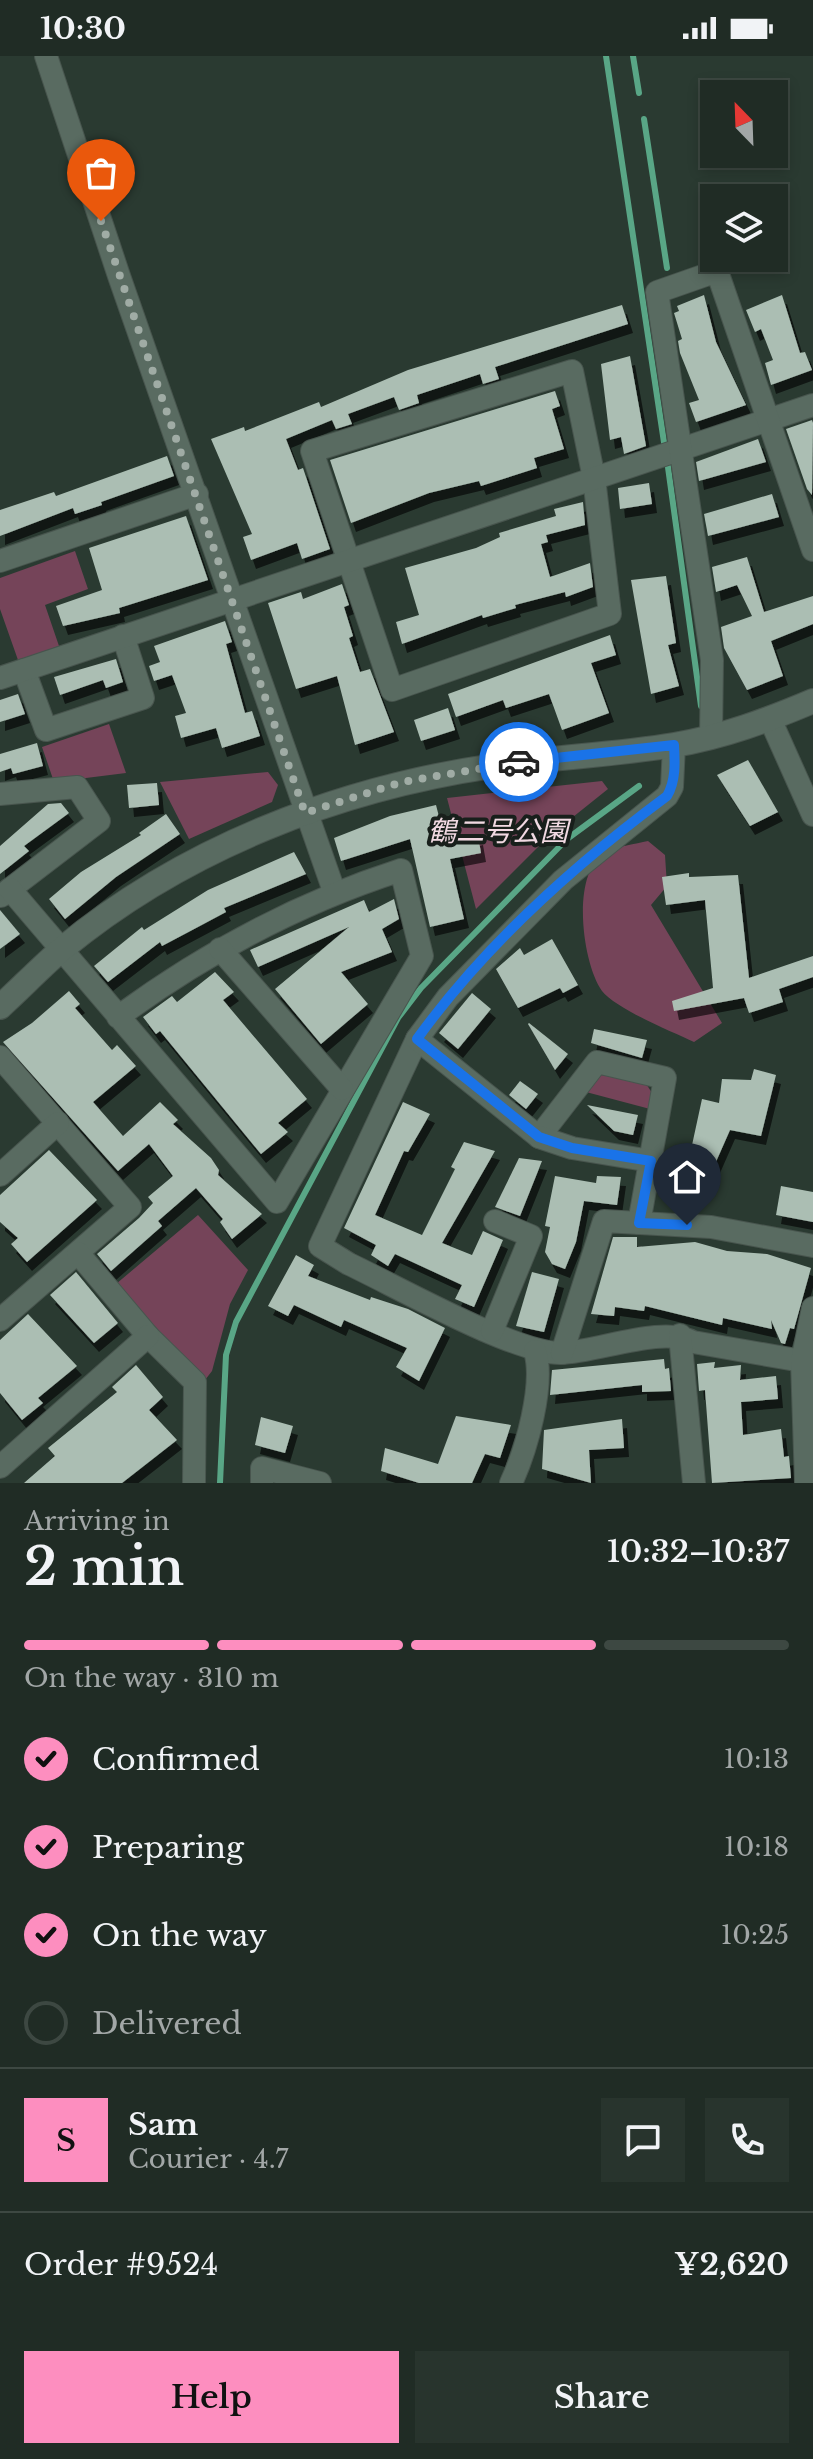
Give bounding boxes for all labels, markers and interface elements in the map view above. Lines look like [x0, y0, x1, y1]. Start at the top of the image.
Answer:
text: 10:30 [40, 10, 126, 47]
north arrow [700, 80, 788, 168]
map controls [700, 80, 788, 272]
pin [67, 139, 135, 221]
icon: bag [79, 151, 123, 195]
button: layers [700, 184, 788, 272]
courier [479, 722, 559, 802]
icon: car [497, 740, 541, 784]
park label: 鶴二号公園 [428, 814, 572, 849]
pin [653, 1143, 721, 1225]
icon: home [665, 1155, 709, 1199]
text: Arriving in [24, 1505, 170, 1537]
text: 10:32–10:37 [607, 1533, 789, 1570]
text: 2 min [24, 1535, 184, 1599]
text: On the way · 310 m [24, 1662, 279, 1694]
icon: check [24, 1737, 68, 1781]
text: Confirmed [92, 1741, 260, 1778]
text: 10:13 [724, 1743, 789, 1775]
icon: check [24, 1825, 68, 1869]
text: Preparing [92, 1829, 244, 1866]
text: 10:18 [724, 1831, 789, 1863]
icon: check [24, 1913, 68, 1957]
text: On the way [92, 1917, 267, 1954]
text: 10:25 [721, 1919, 789, 1951]
text: Delivered [92, 2005, 242, 2042]
button: chat [601, 2098, 685, 2182]
button: phone [705, 2098, 789, 2182]
text: Sam [128, 2106, 198, 2143]
text: S [56, 2122, 76, 2159]
text: Courier · 4.7 [128, 2143, 288, 2175]
text: Order #9524 [24, 2246, 218, 2283]
text: ¥2,620 [674, 2246, 789, 2283]
button: Help [24, 2351, 399, 2443]
button: Share [415, 2351, 789, 2443]

